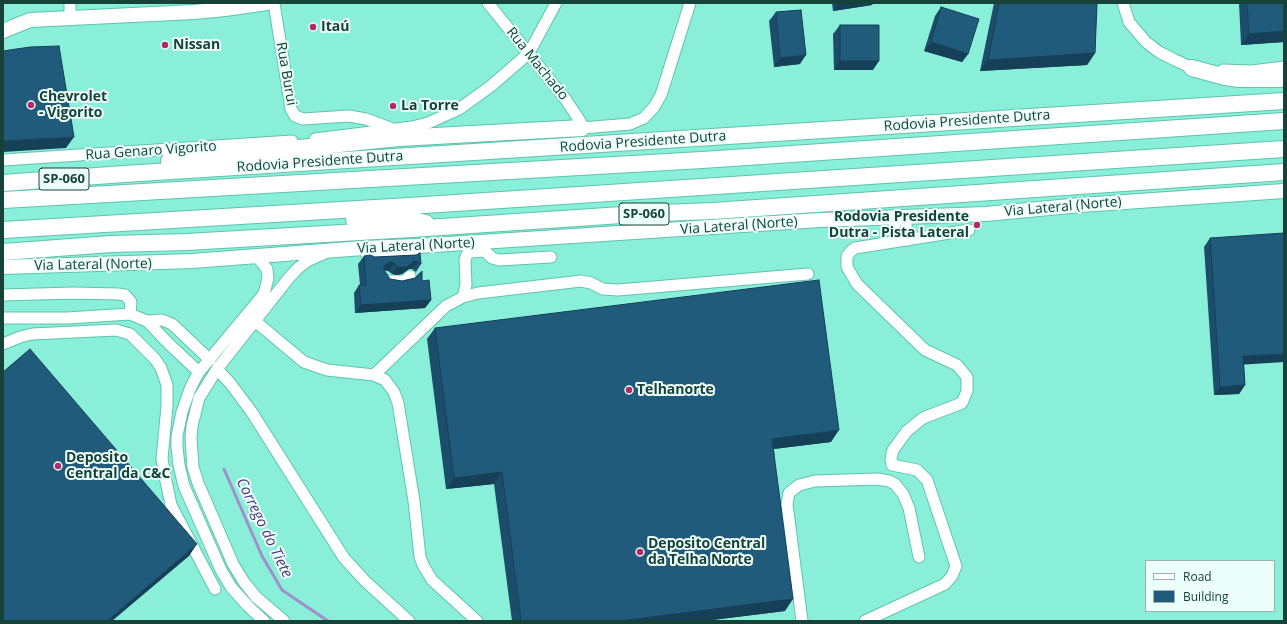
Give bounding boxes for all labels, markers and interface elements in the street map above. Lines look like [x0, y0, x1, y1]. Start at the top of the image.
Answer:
place label: Itaú [321, 19, 349, 35]
marker: Itaú [308, 22, 318, 32]
street label: Rua Machado [502, 24, 572, 104]
place label: Nissan [173, 37, 220, 53]
marker: Nissan [160, 40, 170, 50]
street label: Rua Burui [272, 41, 300, 107]
place label: Chevrolet - Vigorito [39, 89, 107, 122]
place label: La Torre [401, 98, 459, 114]
marker: Chevrolet - Vigorito [26, 100, 36, 110]
marker: La Torre [388, 101, 398, 111]
street label: Rodovia Presidente Dutra [883, 107, 1051, 135]
street label: Rodovia Presidente Dutra [559, 128, 727, 156]
street label: Rua Genaro Vigorito [85, 138, 217, 164]
street label: Rodovia Presidente Dutra [236, 148, 404, 176]
road number: SP-060 [39, 168, 89, 190]
street label: Via Lateral (Norte) [1004, 194, 1122, 220]
road number: SP-060 [619, 203, 669, 225]
place label: Rodovia Presidente Dutra - Pista Lateral [829, 209, 969, 242]
street label: Via Lateral (Norte) [680, 214, 798, 238]
marker: Rodovia Presidente Dutra - Pista Lateral [972, 220, 982, 230]
street label: Via Lateral (Norte) [357, 235, 475, 257]
street label: Via Lateral (Norte) [34, 256, 152, 274]
place label: Telhanorte [637, 382, 714, 398]
marker: Telhanorte [624, 385, 634, 395]
place label: Deposito Central da C&C [66, 450, 170, 482]
marker: Deposito Central da C&C [53, 461, 63, 471]
water label: Corrego do Tiete [232, 475, 296, 581]
place label: Deposito Central da Telha Norte [648, 536, 765, 568]
marker: Deposito Central da Telha Norte [635, 547, 645, 557]
legend [1145, 560, 1275, 612]
text: Road [1183, 568, 1212, 585]
text: Building [1183, 588, 1228, 605]

